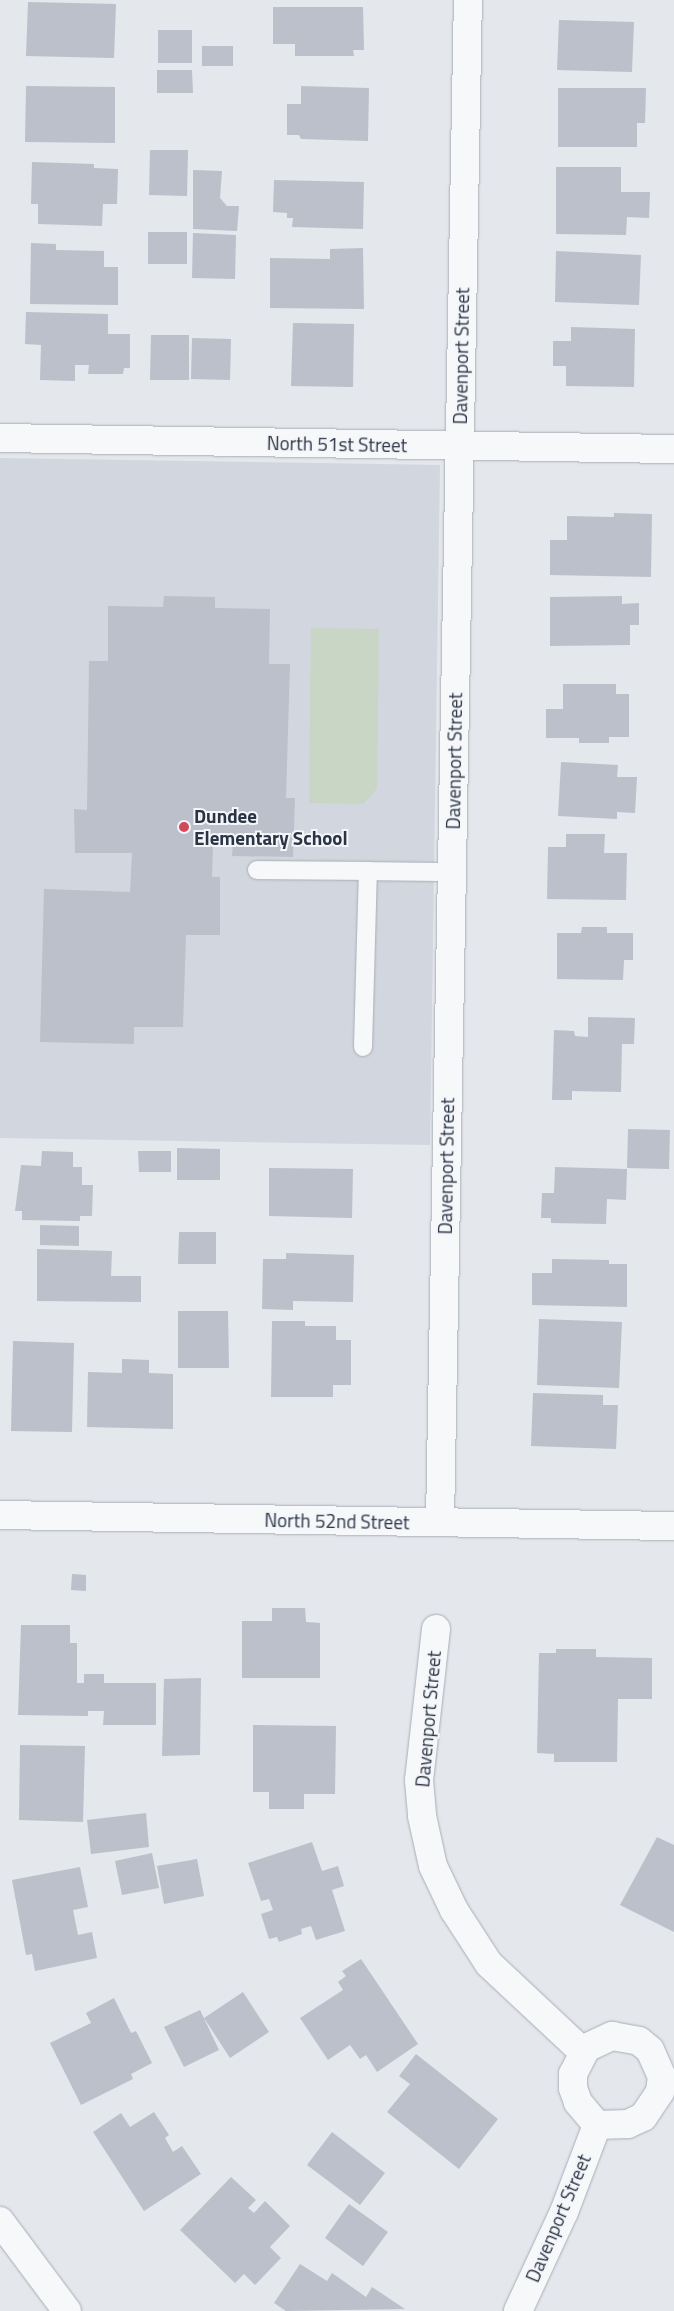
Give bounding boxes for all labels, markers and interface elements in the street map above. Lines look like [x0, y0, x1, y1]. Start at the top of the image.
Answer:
street label: Davenport Street [448, 287, 474, 425]
street label: North 51st Street [267, 431, 407, 457]
street label: Davenport Street [441, 692, 467, 830]
place label: Dundee Elementary School [194, 805, 348, 849]
marker: Dundee Elementary School [178, 821, 190, 833]
street label: Davenport Street [433, 1097, 459, 1235]
street label: North 52nd Street [264, 1508, 410, 1534]
street label: Davenport Street [411, 1650, 445, 1788]
street label: Davenport Street [521, 2151, 595, 2285]

